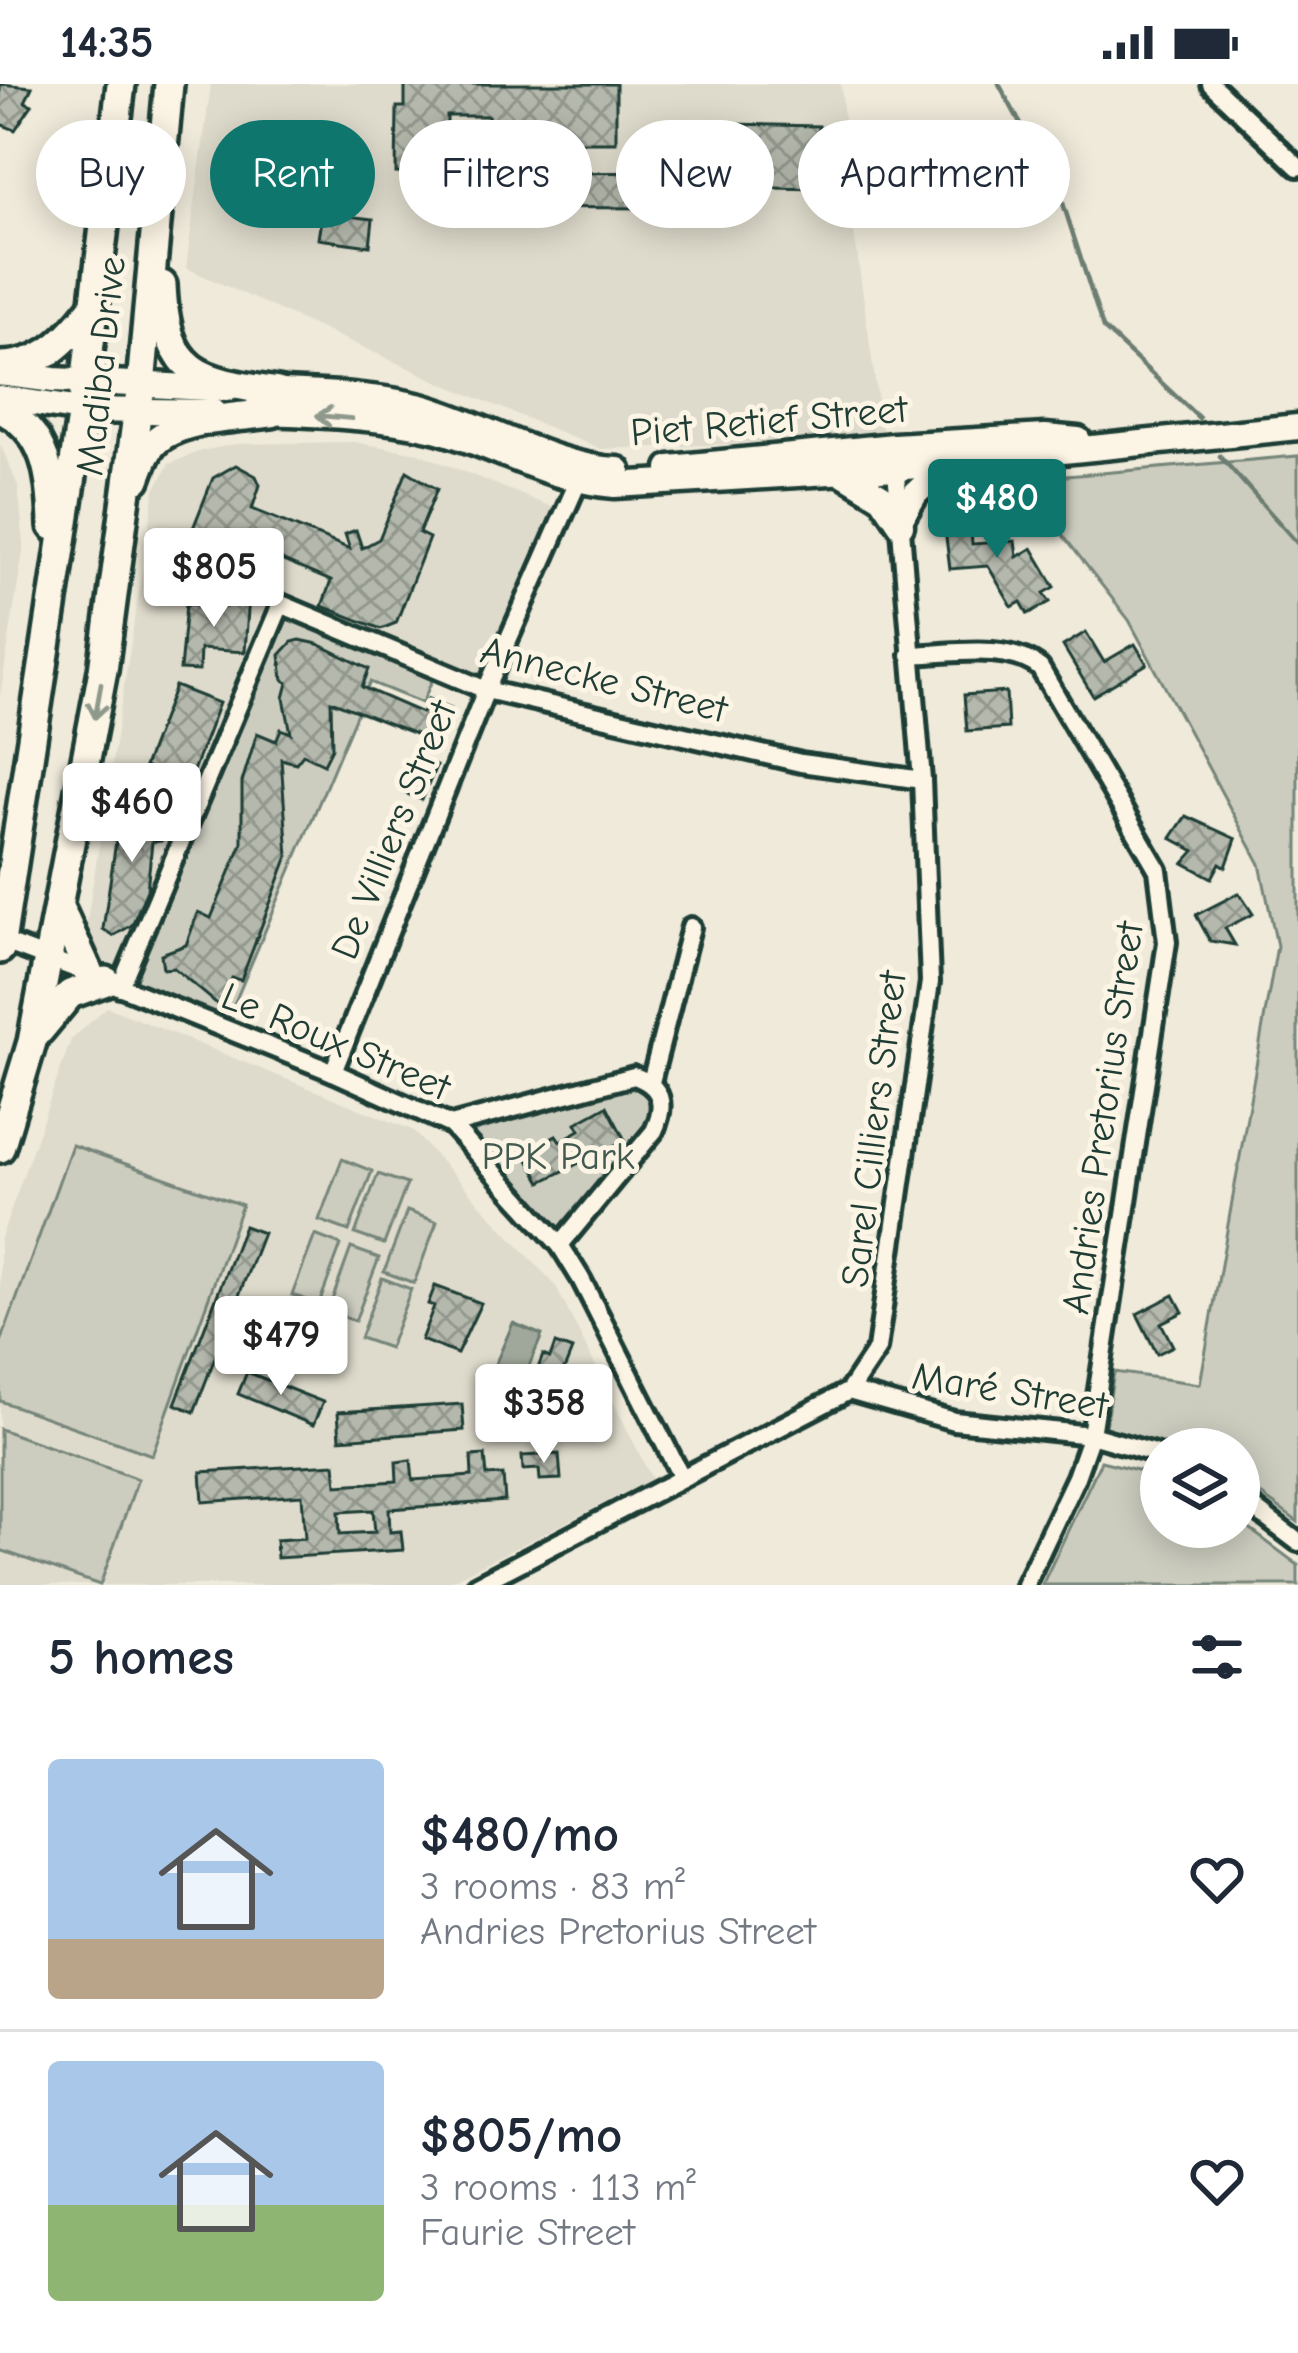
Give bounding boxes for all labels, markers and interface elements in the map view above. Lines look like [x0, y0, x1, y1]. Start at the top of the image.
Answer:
text: 14:35 [60, 16, 154, 68]
chip: Buy [36, 120, 186, 228]
chip: Rent [210, 120, 375, 228]
chip: Filters [399, 120, 592, 228]
chip: New [616, 120, 774, 228]
chip: Apartment [798, 120, 1070, 228]
street label: Madiba Drive [67, 254, 135, 478]
street label: Piet Retief Street [629, 386, 911, 456]
one-way arrow [315, 406, 354, 429]
pin: $480 [926, 459, 1068, 561]
text: $480 [955, 475, 1039, 520]
pin: $805 [143, 528, 285, 630]
text: $805 [171, 544, 257, 589]
street label: Annecke Street [476, 628, 734, 733]
one-way arrow [86, 680, 108, 719]
street label: De Villiers Street [322, 693, 467, 966]
pin: $460 [61, 763, 203, 865]
text: $460 [90, 779, 174, 824]
street label: Andries Pretorius Street [1053, 917, 1153, 1317]
street label: Sarel Cilliers Street [832, 967, 916, 1290]
street label: Le Roux Street [215, 974, 459, 1111]
park label: PPK Park [481, 1134, 635, 1179]
pin: $479 [210, 1296, 352, 1398]
text: $479 [242, 1312, 320, 1357]
street label: Maré Street [909, 1353, 1113, 1429]
pin: $358 [473, 1364, 615, 1466]
text: $358 [502, 1380, 586, 1425]
map controls [1140, 1428, 1260, 1548]
button: layers [1140, 1428, 1260, 1548]
icon: filters [1184, 1624, 1250, 1690]
text: 5 homes [48, 1628, 234, 1687]
text: $480/mo [420, 1805, 619, 1864]
icon: home [144, 1807, 288, 1951]
icon: heart [1184, 1846, 1250, 1912]
text: 3 rooms · 83 m² [420, 1864, 685, 1909]
text: Andries Pretorius Street [420, 1909, 816, 1954]
text: $805/mo [420, 2106, 622, 2165]
icon: home [144, 2109, 288, 2253]
icon: heart [1184, 2148, 1250, 2214]
text: 3 rooms · 113 m² [420, 2165, 696, 2210]
text: Faurie Street [420, 2210, 635, 2255]

